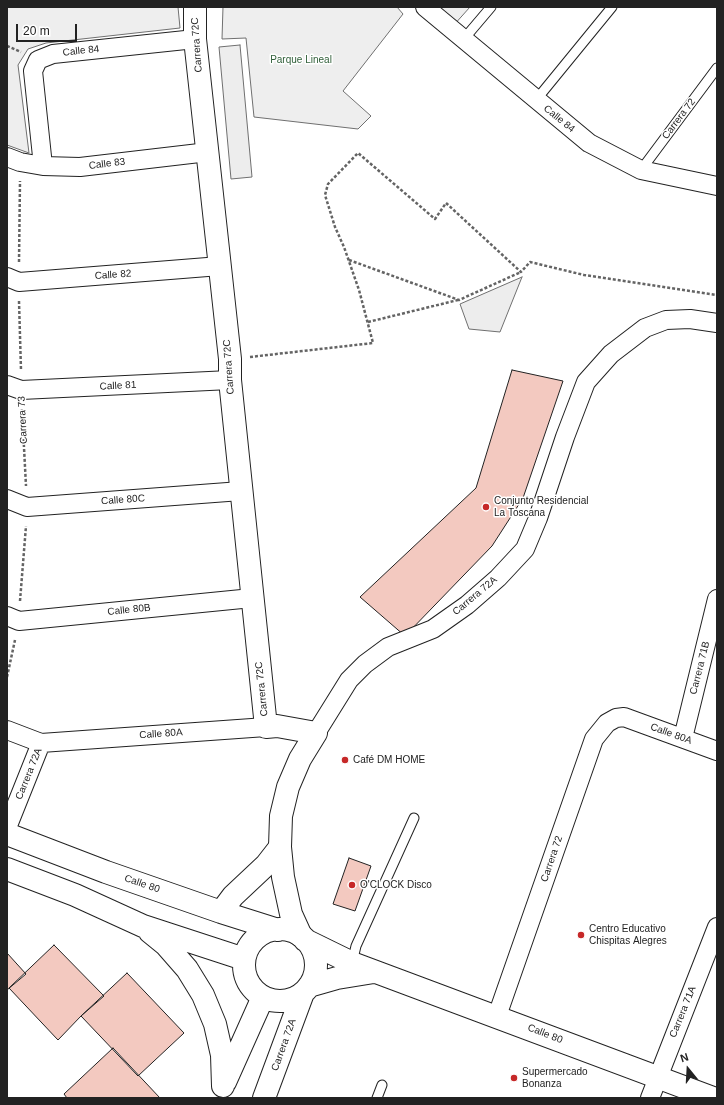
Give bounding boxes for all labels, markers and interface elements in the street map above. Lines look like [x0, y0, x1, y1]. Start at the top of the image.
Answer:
scale bar [18, 16, 79, 42]
street label: Carrera 72C [189, 17, 205, 73]
text: 20 m [23, 24, 50, 38]
street label: Calle 84 [62, 43, 100, 59]
park label: Parque Lineal [270, 54, 332, 66]
street label: Carrera 72 [660, 96, 698, 142]
street label: Calle 84 [541, 103, 577, 135]
street label: Calle 83 [88, 156, 126, 172]
street label: Calle 82 [94, 268, 132, 282]
street label: Carrera 72C [221, 339, 237, 395]
street label: Calle 81 [99, 379, 137, 393]
street label: Carrera 73 [16, 396, 30, 444]
street label: Calle 80C [101, 492, 145, 508]
place label: Conjunto Residencial La Toscana [494, 495, 589, 518]
marker: Conjunto Residencial La Toscana [481, 502, 491, 512]
street label: Carrera 72A [450, 574, 500, 618]
street label: Calle 80B [107, 602, 151, 618]
street label: Carrera 71B [688, 640, 712, 696]
street label: Carrera 72C [253, 661, 271, 717]
street label: Calle 80A [649, 721, 693, 747]
street label: Calle 80A [139, 727, 183, 741]
street label: Carrera 72A [13, 747, 45, 801]
place label: Café DM HOME [353, 754, 425, 766]
marker: Café DM HOME [340, 755, 350, 765]
street label: Carrera 72 [539, 834, 565, 884]
street label: Calle 80 [123, 872, 161, 896]
place label: O'CLOCK Disco [360, 879, 432, 891]
marker: O'CLOCK Disco [347, 880, 357, 890]
place label: Centro Educativo Chispitas Alegres [589, 923, 667, 946]
marker: Centro Educativo Chispitas Alegres [576, 930, 586, 940]
street label: Carrera 71A [667, 985, 699, 1039]
street label: Carrera 72A [269, 1017, 299, 1073]
street label: Calle 80 [526, 1022, 564, 1046]
north arrow [668, 1049, 708, 1089]
text: N [679, 1051, 690, 1065]
place label: Supermercado Bonanza [522, 1066, 588, 1090]
marker: Supermercado Bonanza [509, 1073, 519, 1083]

